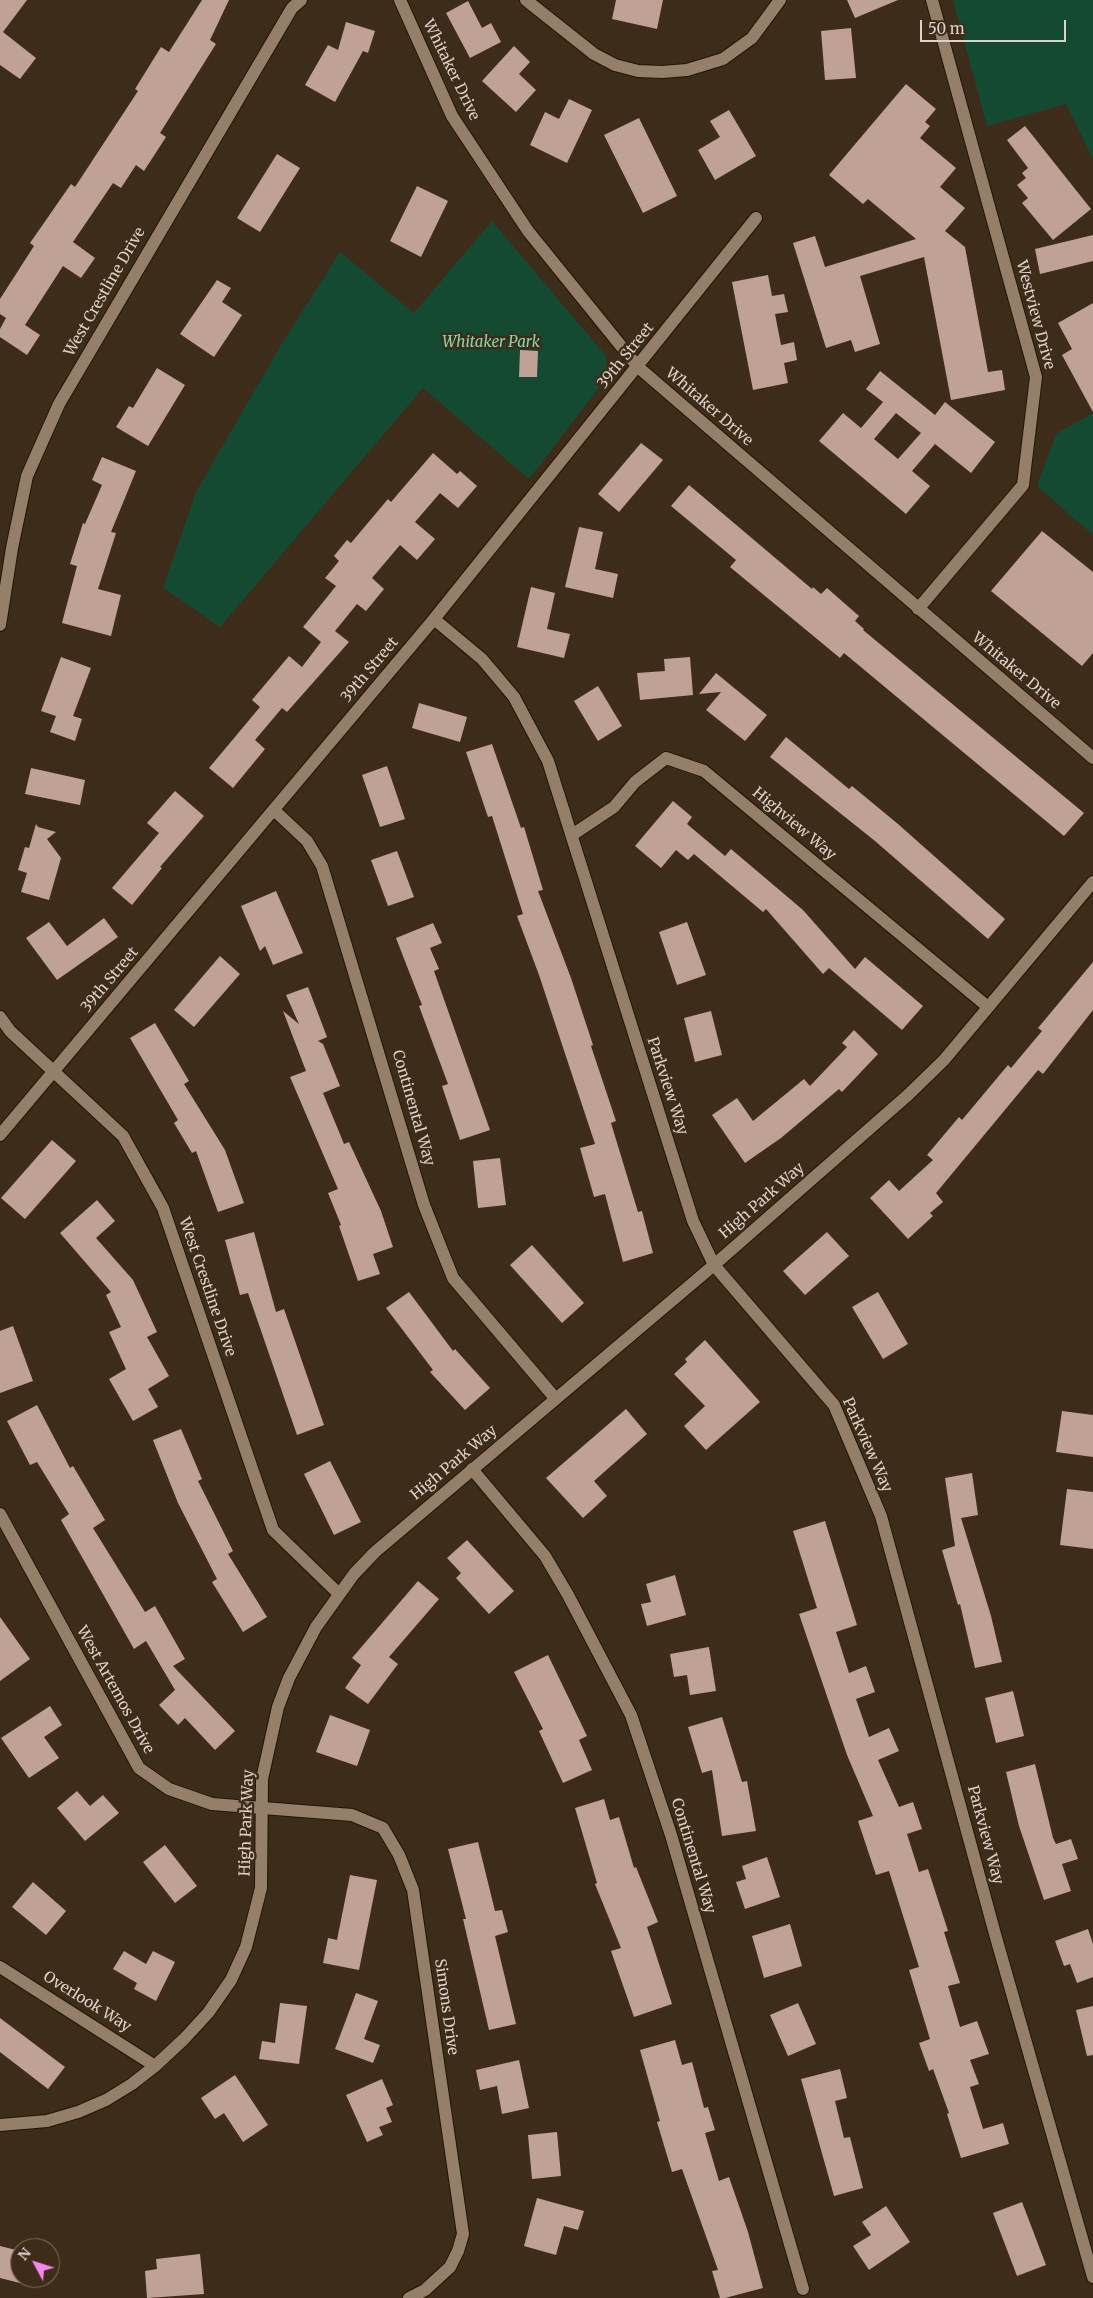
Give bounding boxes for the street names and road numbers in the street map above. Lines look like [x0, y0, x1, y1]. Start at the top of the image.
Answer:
street label: Whitaker Drive [419, 17, 483, 123]
street label: West Crestline Drive [61, 224, 149, 360]
street label: Westview Drive [1012, 259, 1058, 371]
street label: 39th Street [594, 319, 658, 393]
street label: Whitaker Drive [662, 364, 756, 450]
street label: Whitaker Drive [968, 629, 1064, 713]
street label: 39th Street [338, 634, 402, 706]
street label: Highview Way [749, 784, 839, 864]
street label: 39th Street [78, 944, 142, 1016]
street label: Parkview Way [643, 1035, 691, 1137]
street label: Continental Way [388, 1048, 438, 1168]
street label: High Park Way [716, 1159, 808, 1243]
street label: West Crestline Drive [175, 1215, 239, 1359]
street label: Parkview Way [838, 1395, 896, 1495]
street label: High Park Way [407, 1422, 501, 1504]
street label: West Artemos Drive [72, 1623, 158, 1757]
street label: High Park Way [236, 1769, 258, 1877]
street label: Parkview Way [963, 1784, 1007, 1886]
street label: Continental Way [667, 1796, 719, 1916]
street label: Simons Drive [430, 1958, 462, 2056]
street label: Overlook Way [40, 1968, 134, 2036]

